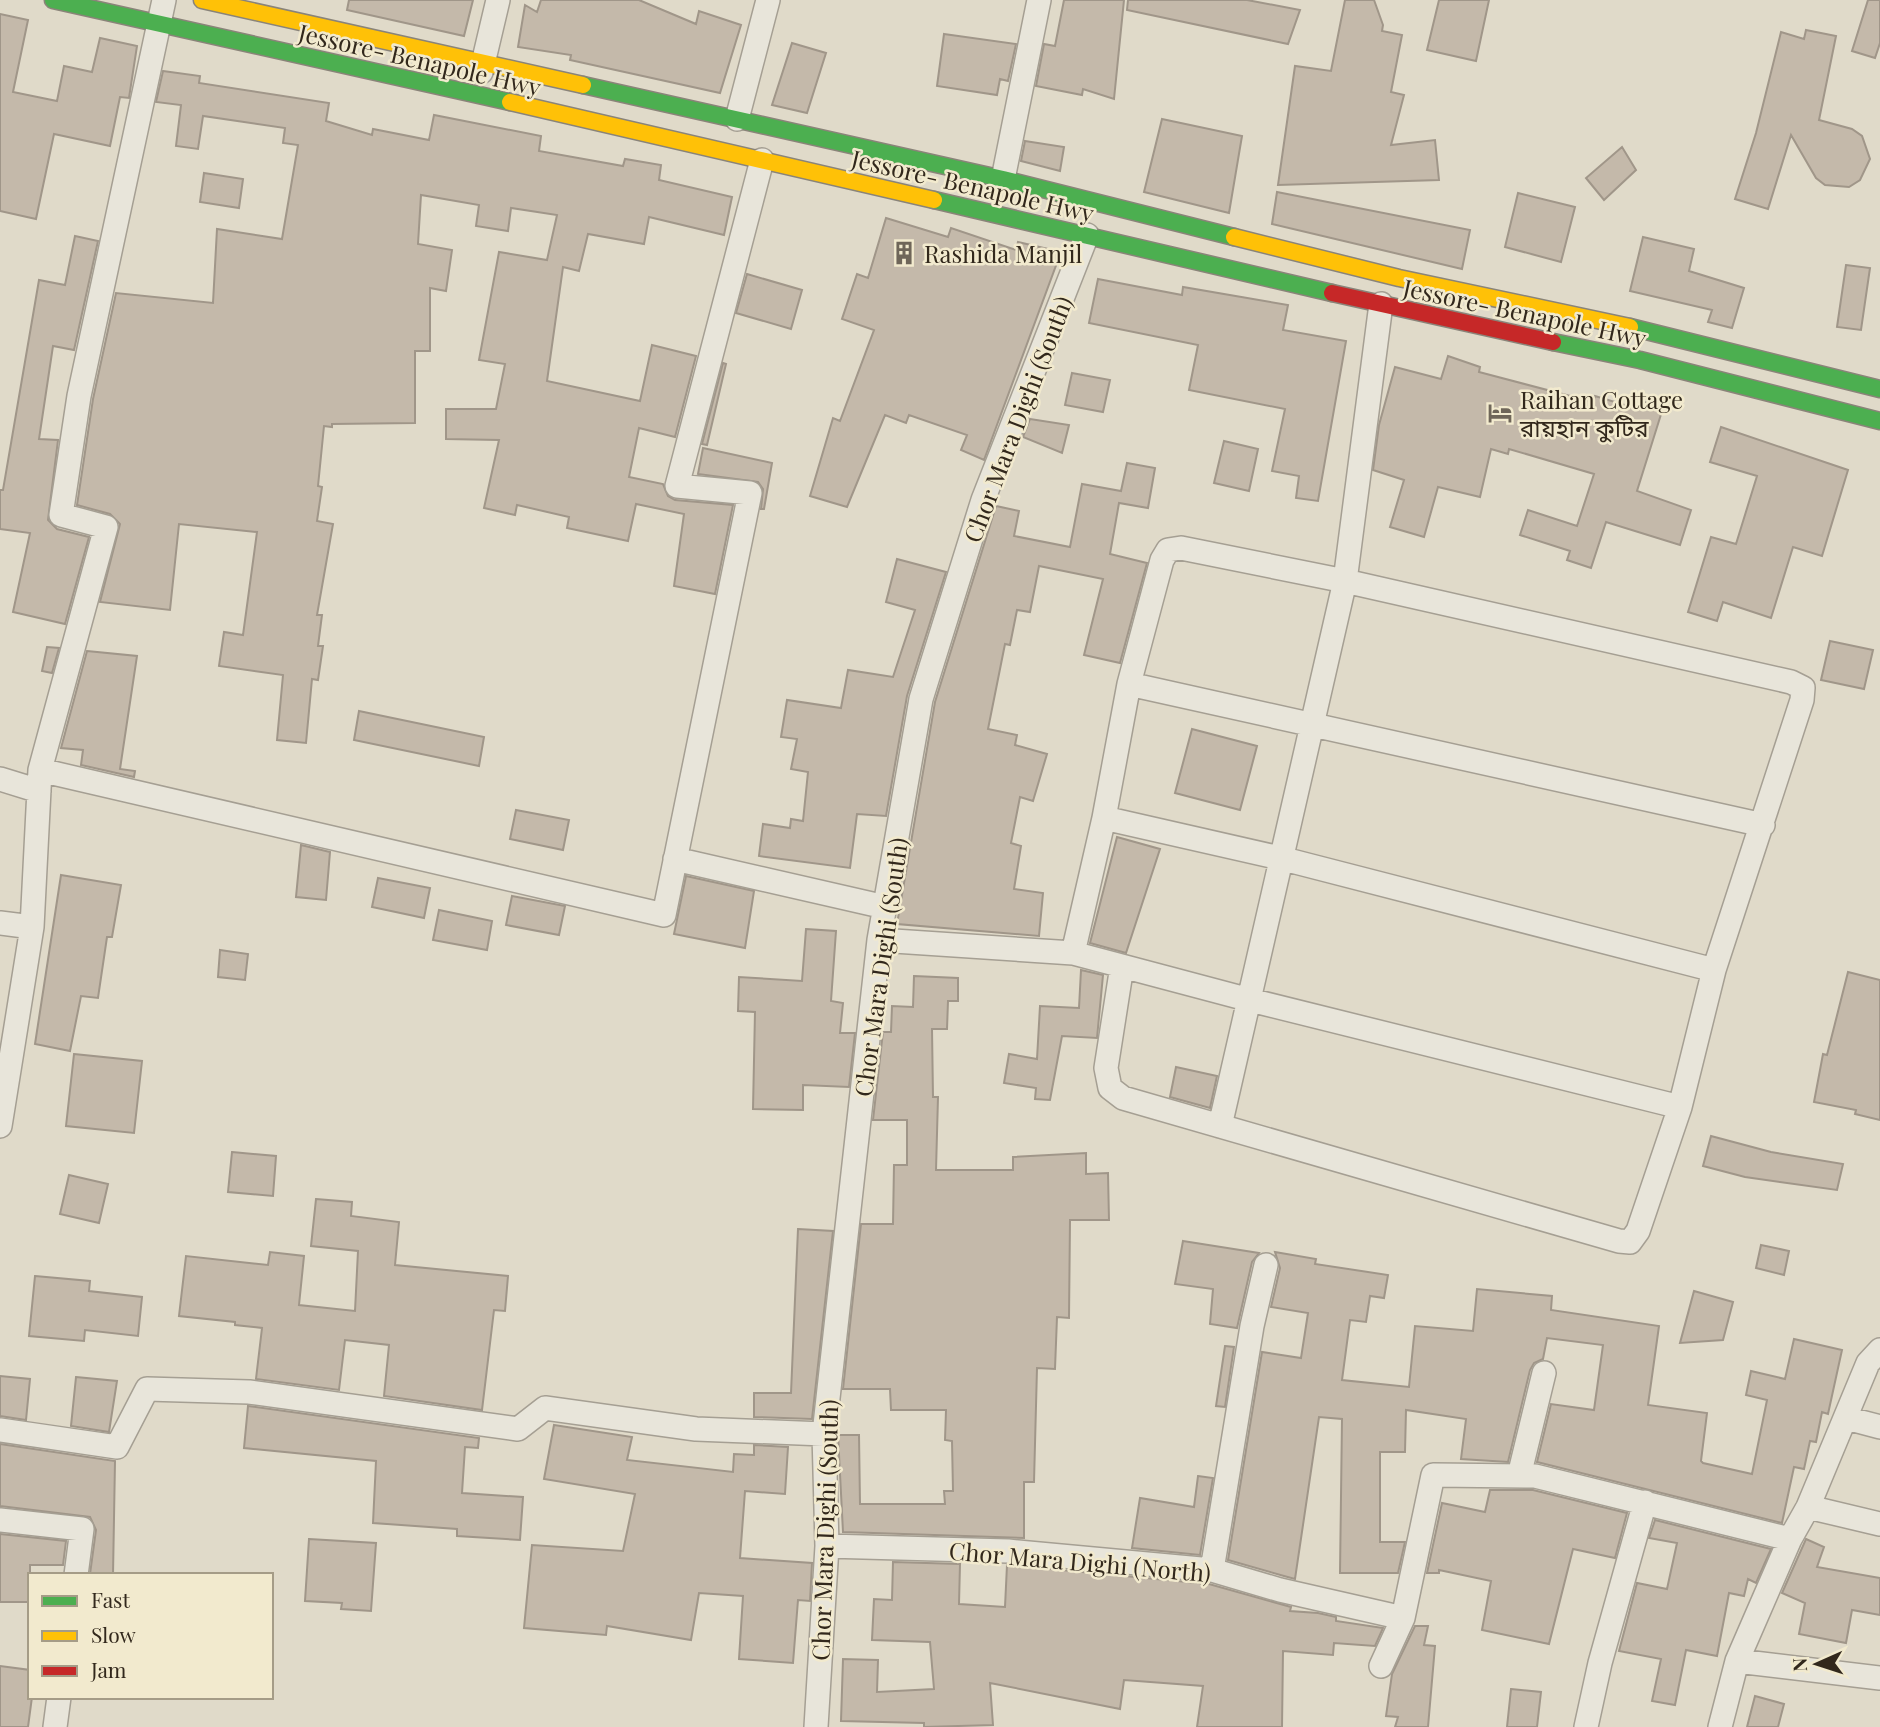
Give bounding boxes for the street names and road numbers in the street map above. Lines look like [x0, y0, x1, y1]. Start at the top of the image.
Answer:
street label: Jessore- Benapole Hwy [295, 15, 544, 102]
street label: Jessore- Benapole Hwy [848, 141, 1097, 228]
street label: Jessore- Benapole Hwy [1399, 270, 1650, 353]
street label: Chor Mara Dighi (South) [955, 291, 1079, 547]
street label: Chor Mara Dighi (South) [846, 835, 914, 1099]
street label: Chor Mara Dighi (South) [803, 1399, 845, 1661]
street label: Chor Mara Dighi (North) [948, 1534, 1212, 1588]

